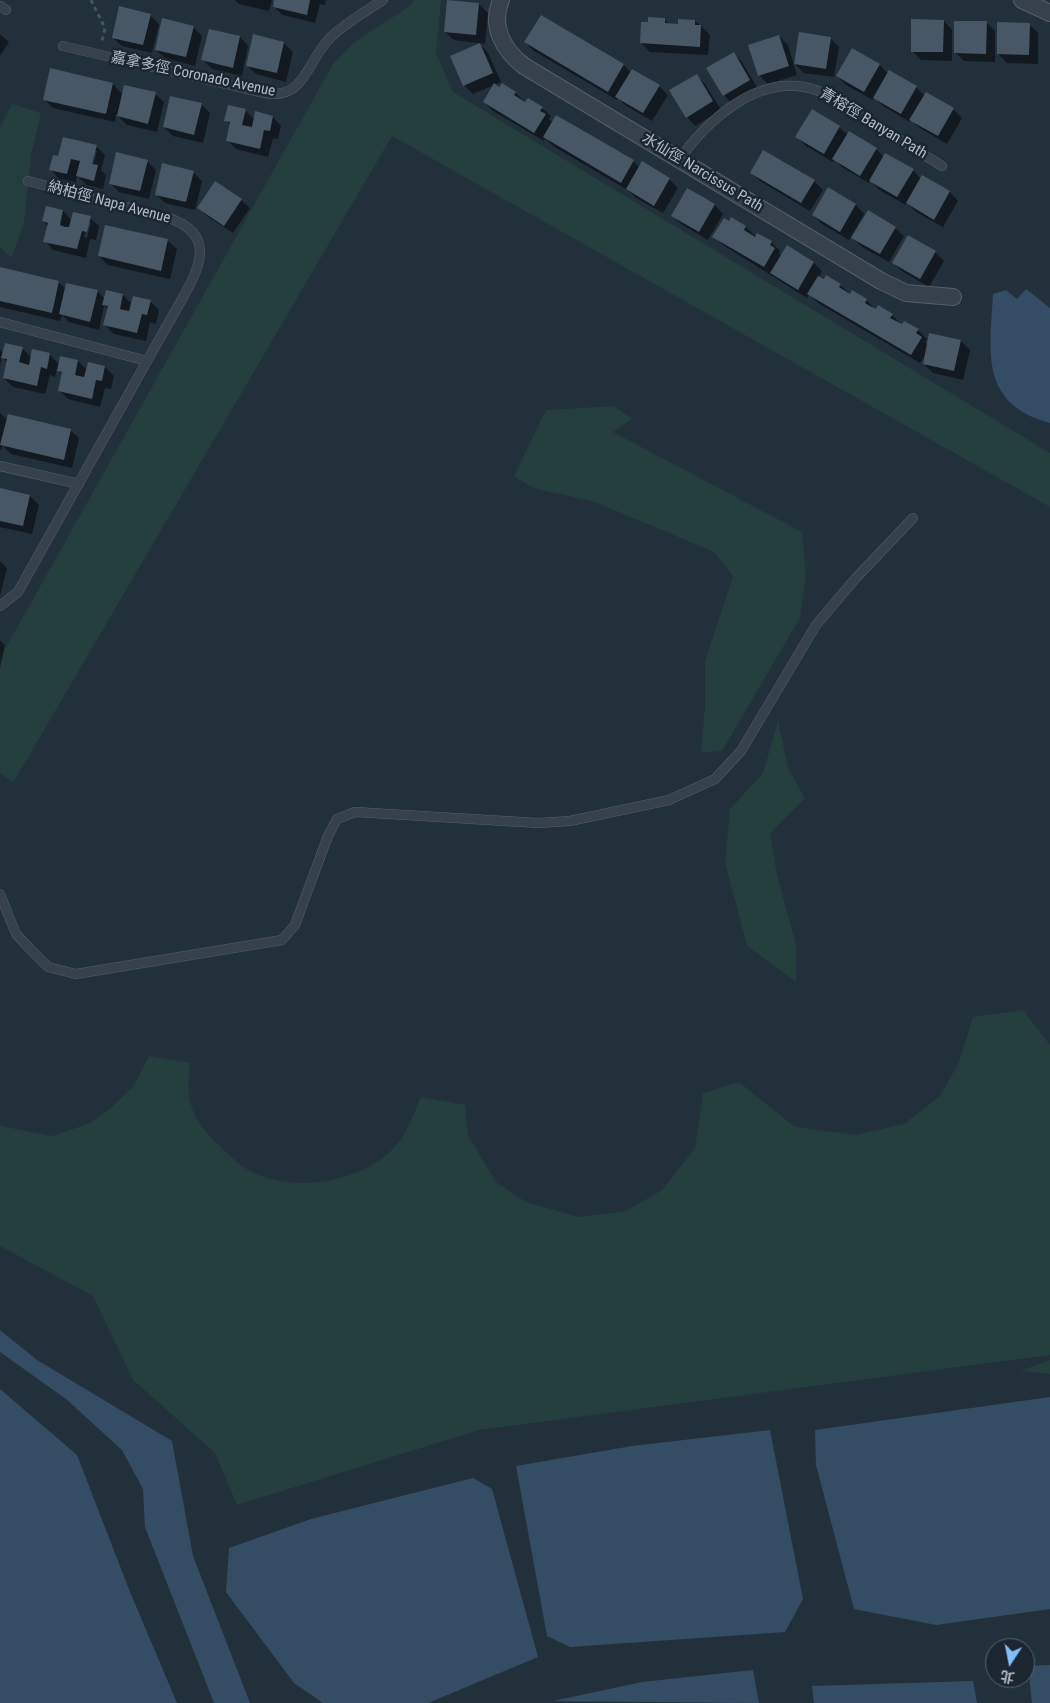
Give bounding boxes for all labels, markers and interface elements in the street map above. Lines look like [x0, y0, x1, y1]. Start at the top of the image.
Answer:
street label: 嘉拿多徑 Coronado Avenue [109, 49, 277, 101]
street label: 青榕徑 Banyan Path [816, 85, 930, 163]
street label: 水仙徑 Narcissus Path [638, 130, 766, 216]
street label: 納柏徑 Napa Avenue [46, 178, 172, 228]
north arrow [985, 1638, 1035, 1688]
text: 北 [999, 1668, 1016, 1686]

